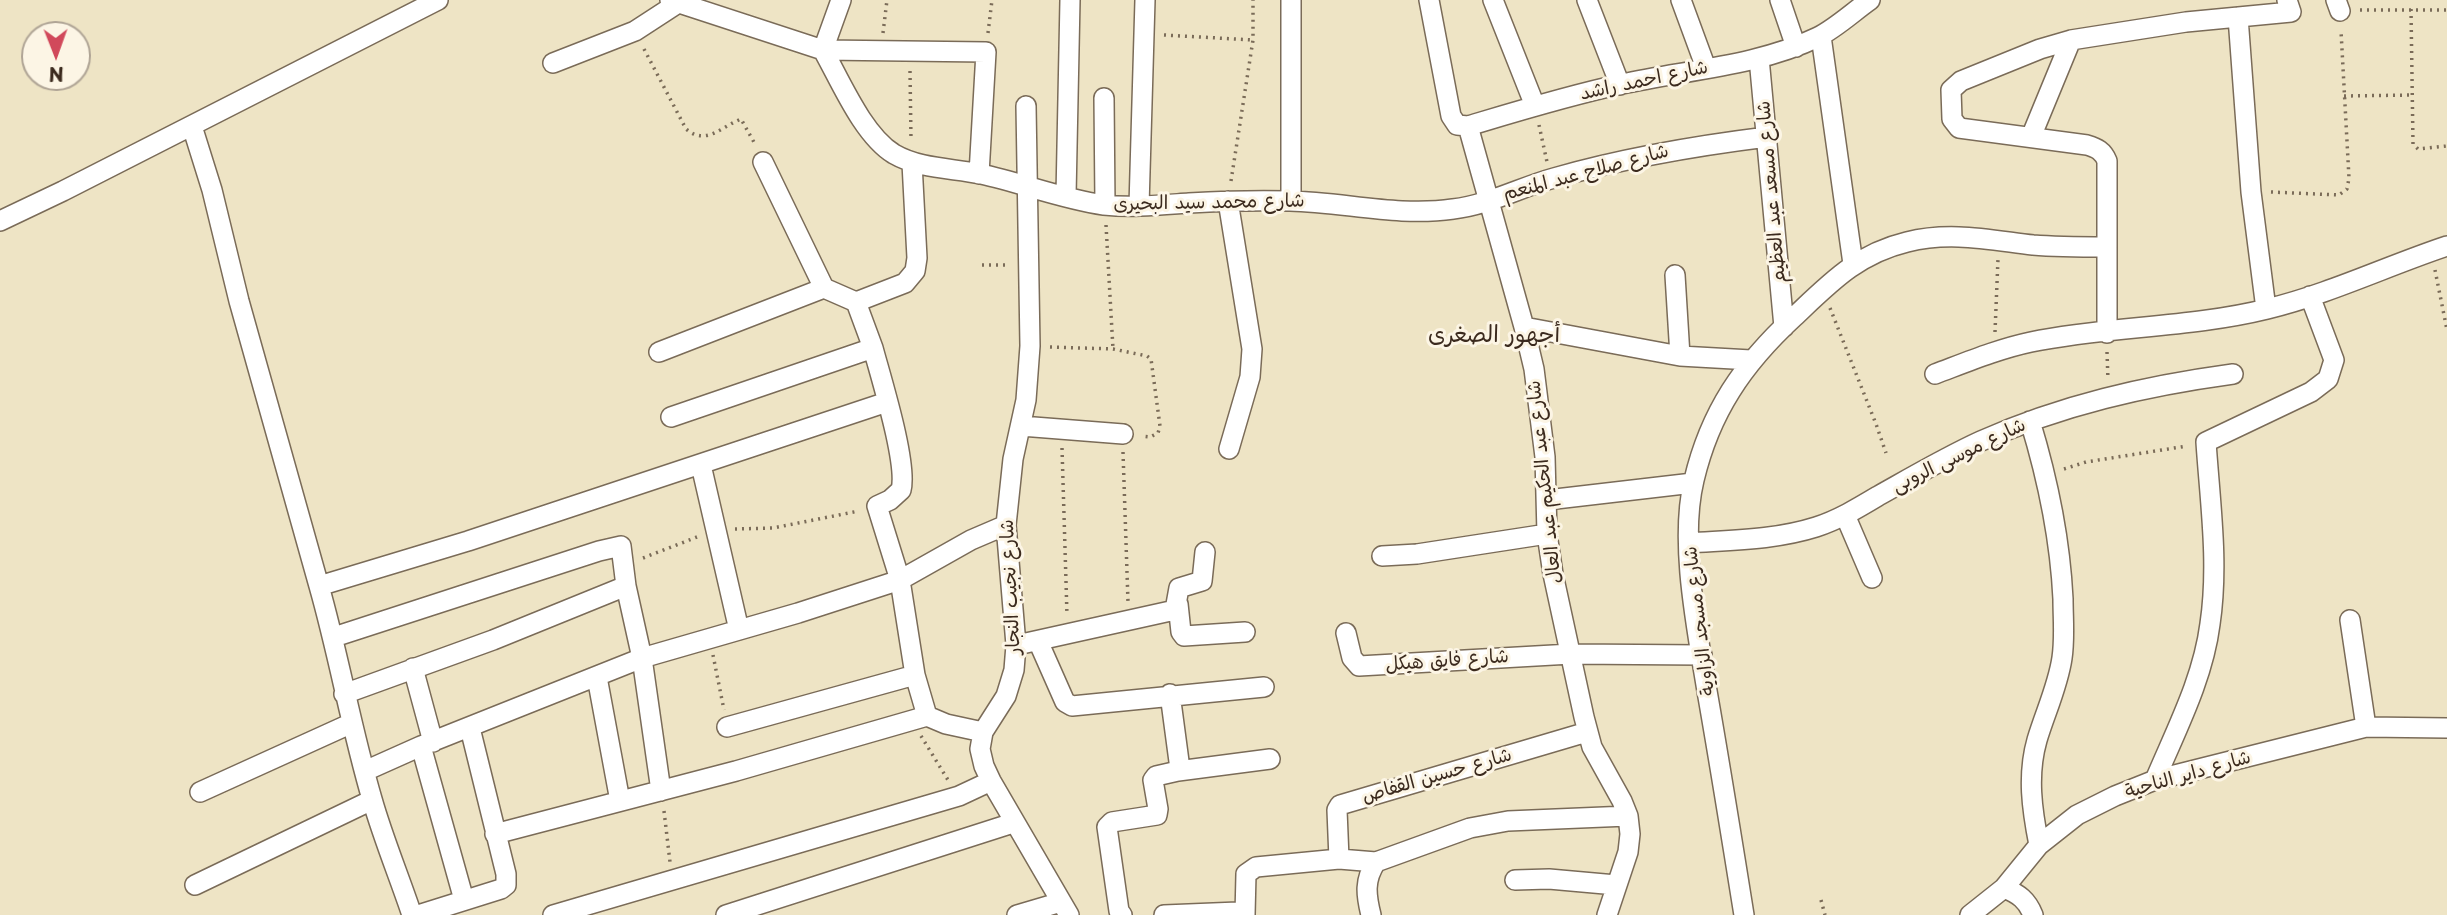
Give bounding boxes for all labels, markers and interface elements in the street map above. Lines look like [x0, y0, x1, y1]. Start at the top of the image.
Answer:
north arrow [21, 21, 91, 91]
street label: شارع احمد راشد [1578, 56, 1710, 106]
text: N [49, 61, 64, 89]
street label: شارع مسعد عبد العظيم [1753, 100, 1791, 284]
street label: شارع صلاح عبد المنعم [1501, 140, 1671, 206]
street label: شارع محمد سيد البحيرى [1113, 190, 1305, 216]
district label: أجهور الصغرى [1428, 322, 1560, 350]
street label: شارع عبد الحكيم عبد العال [1523, 379, 1567, 585]
street label: شارع موسى الروبى [1888, 414, 2030, 498]
street label: شارع نجيب النجار [996, 519, 1026, 655]
street label: شارع مسجد الزاوية [1680, 545, 1720, 697]
street label: شارع فايق هيكل [1385, 645, 1509, 677]
street label: شارع حسين القفاص [1359, 744, 1515, 808]
street label: شارع داير الناحية [2122, 746, 2254, 804]

